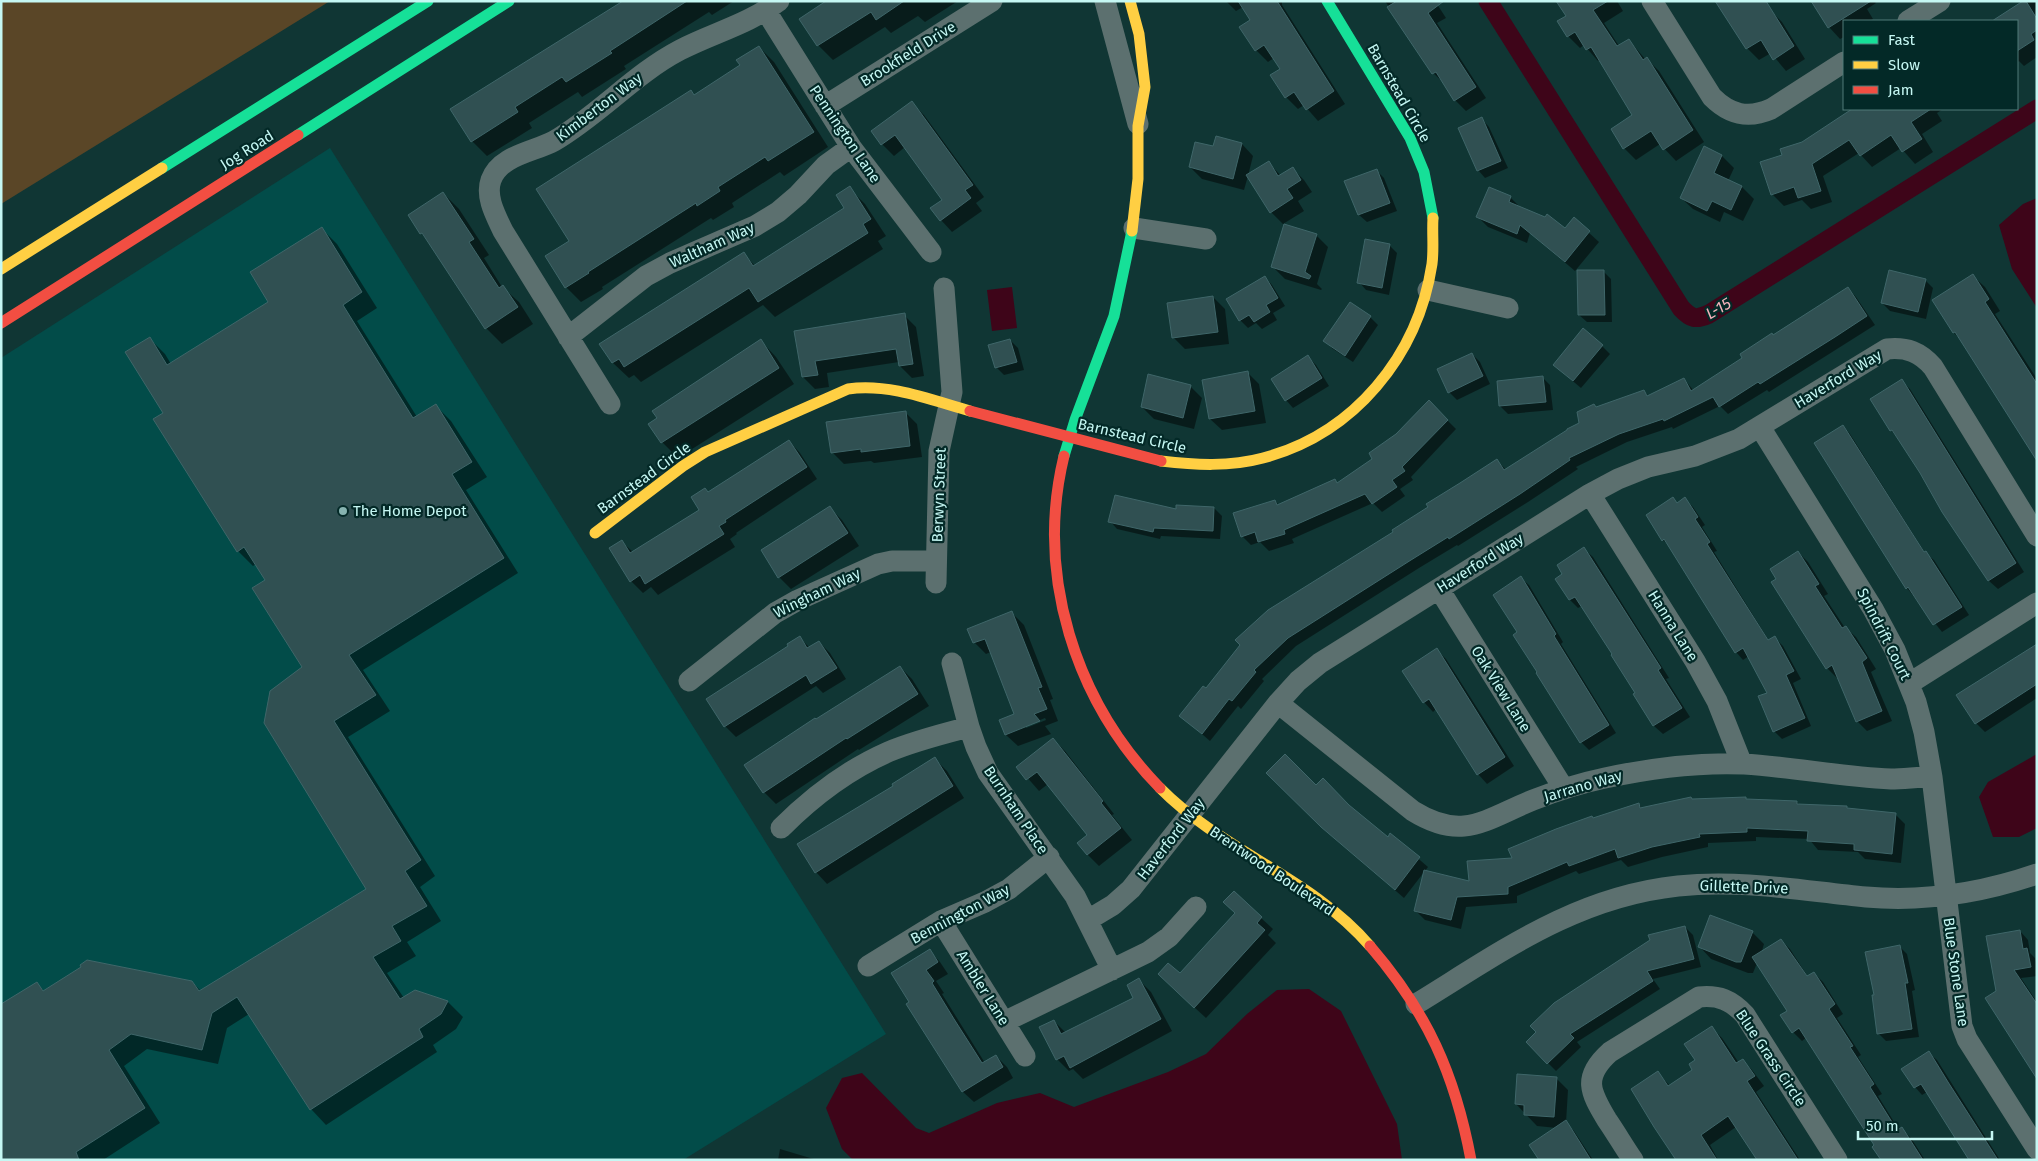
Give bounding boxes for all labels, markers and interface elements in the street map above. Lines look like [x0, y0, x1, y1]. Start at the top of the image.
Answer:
street label: Brookfield Drive [857, 18, 959, 90]
legend [1843, 20, 2018, 110]
text: Fast [1888, 31, 1915, 49]
street label: Barnstead Circle [1363, 41, 1435, 145]
text: Slow [1888, 56, 1920, 74]
street label: Kimberton Way [553, 69, 646, 145]
text: Jam [1888, 81, 1914, 99]
street label: Pennington Lane [806, 82, 884, 186]
street label: Jog Road [217, 127, 277, 173]
street label: Waltham Way [667, 218, 758, 272]
water label: L-15 [1702, 294, 1734, 323]
street label: Haverford Way [1791, 346, 1885, 412]
street label: Barnstead Circle [1076, 415, 1188, 457]
street label: Barnstead Circle [594, 438, 694, 518]
street label: Berwyn Street [928, 447, 950, 543]
place label: The Home Depot [353, 502, 467, 520]
marker: The Home Depot [337, 505, 349, 517]
street label: Haverford Way [1433, 529, 1527, 597]
street label: Wingham Way [771, 564, 864, 622]
street label: Spindrift Court [1853, 585, 1915, 683]
street label: Hanna Lane [1644, 587, 1702, 665]
street label: Oak View Lane [1467, 643, 1535, 735]
street label: Burnham Place [980, 763, 1052, 857]
street label: Jarrano Way [1542, 766, 1625, 806]
street label: Haverford Way [1134, 794, 1209, 883]
street label: Brentwood Boulevard [1206, 823, 1338, 919]
street label: Gillette Drive [1699, 876, 1789, 898]
street label: Bennington Way [907, 880, 1013, 948]
street label: Blue Stone Lane [1939, 916, 1973, 1028]
street label: Ambler Lane [953, 947, 1013, 1029]
street label: Blue Grass Circle [1732, 1006, 1810, 1110]
scale bar [1858, 1108, 1992, 1140]
text: 50 m [1866, 1117, 1899, 1135]

